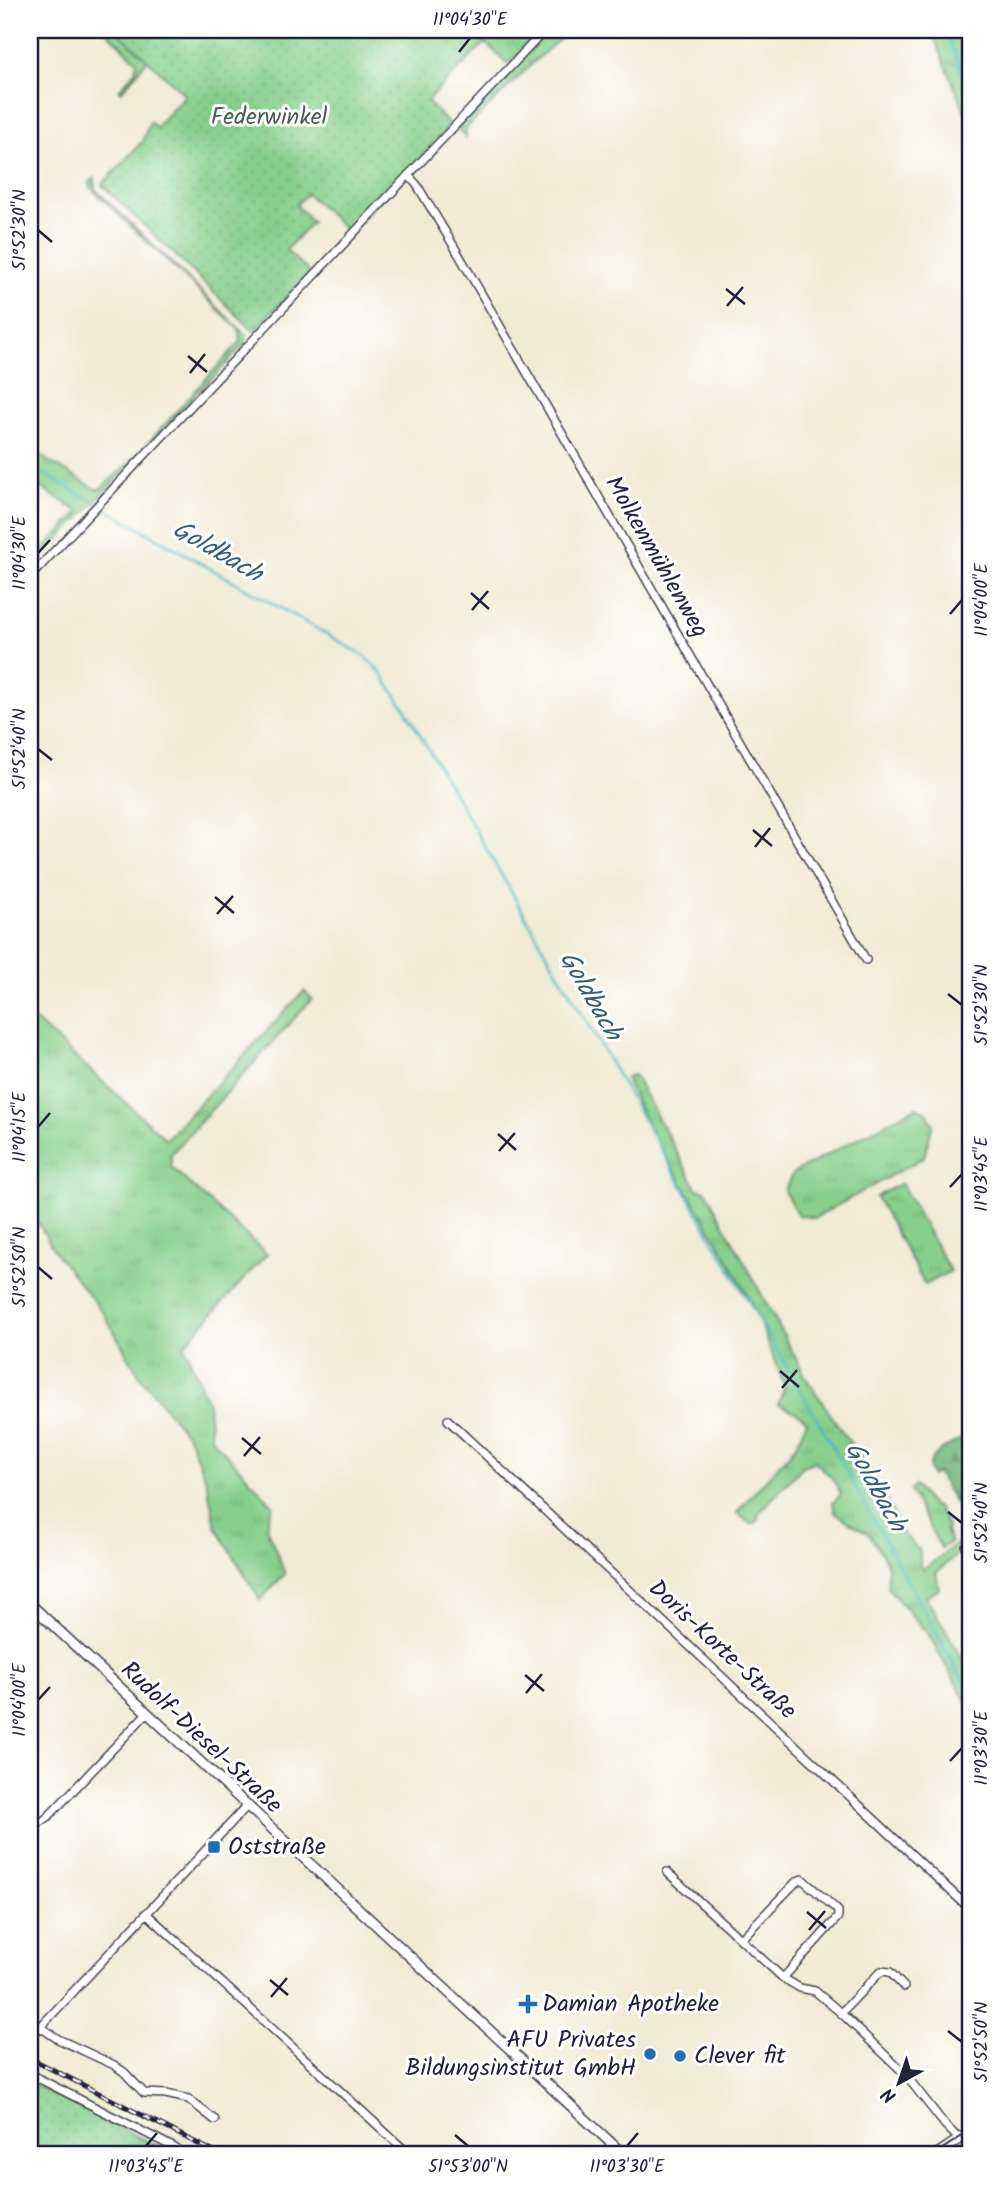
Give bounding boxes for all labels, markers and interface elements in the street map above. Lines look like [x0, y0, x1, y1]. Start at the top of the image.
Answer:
text: 11°04'30"E [433, 6, 508, 35]
park label: Federwinkel [211, 98, 327, 137]
text: 51°52'30"N [6, 189, 35, 271]
street label: Molkenmühlenweg [594, 469, 718, 645]
water label: Goldbach [164, 509, 272, 596]
text: 11°04'30"E [6, 515, 35, 590]
text: 11°04'00"E [968, 563, 997, 637]
text: 51°52'40"N [6, 708, 35, 790]
water label: Goldbach [547, 943, 634, 1051]
text: 51°52'30"N [968, 964, 997, 1046]
text: 11°04'15"E [6, 1091, 35, 1162]
text: 11°03'45"E [968, 1136, 997, 1212]
text: 51°52'50"N [6, 1227, 35, 1307]
water label: Goldbach [833, 1434, 918, 1542]
text: 51°52'40"N [968, 1482, 997, 1564]
street label: Doris-Korte-Straße [639, 1570, 805, 1730]
street label: Rudolf-Diesel-Straße [111, 1652, 291, 1824]
text: 11°04'00"E [6, 1663, 35, 1737]
text: 11°03'30"E [968, 1710, 997, 1786]
place label: Oststraße [228, 1828, 326, 1867]
marker: Oststraße [206, 1839, 222, 1855]
place label: Damian Apotheke [542, 1985, 719, 2024]
marker: Damian Apotheke [520, 1996, 536, 2012]
text: 51°52'50"N [968, 2002, 997, 2082]
place label: AFU Privates Bildungsinstitut GmbH [405, 2021, 636, 2088]
place label: Clever fit [694, 2037, 786, 2076]
marker: AFU Privates Bildungsinstitut GmbH [642, 2046, 658, 2062]
marker: Clever fit [672, 2048, 688, 2064]
north arrow [864, 2048, 934, 2118]
text: N [875, 2079, 904, 2110]
text: 11°03'45"E [108, 2153, 184, 2182]
text: 51°53'00"N [428, 2153, 508, 2182]
text: 11°03'30"E [589, 2153, 665, 2182]

